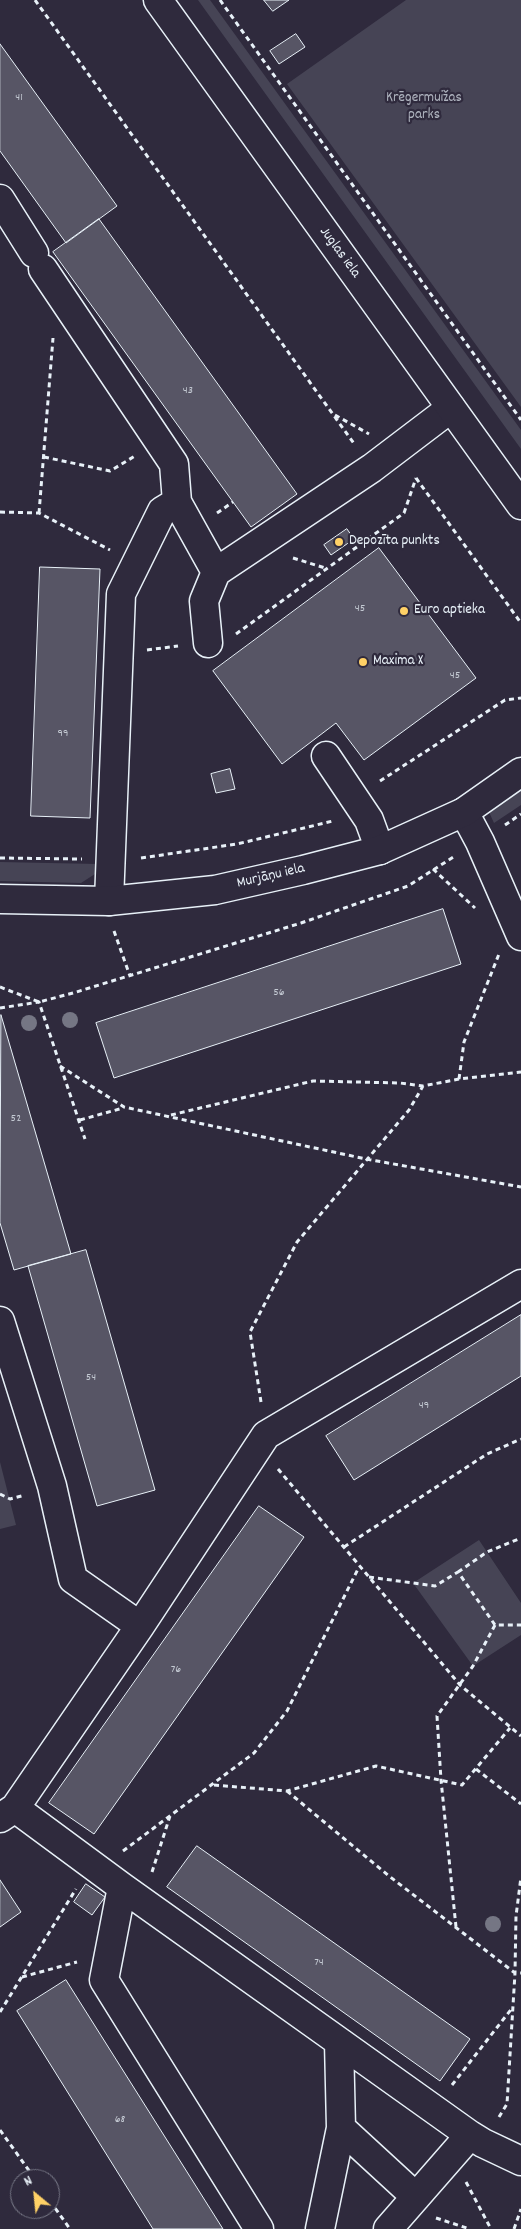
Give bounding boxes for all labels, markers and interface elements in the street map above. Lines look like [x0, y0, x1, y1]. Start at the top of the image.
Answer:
park label: Krēgermuižas parks [386, 90, 462, 125]
house number: 41 [15, 91, 23, 105]
street label: Juglas iela [314, 224, 364, 282]
house number: 43 [183, 384, 193, 398]
place label: Depozīta punkts [349, 533, 440, 551]
marker: Depozīta punkts [333, 536, 345, 548]
house number: 45 [355, 602, 365, 616]
place label: Euro aptieka [414, 602, 485, 620]
marker: Euro aptieka [398, 605, 410, 617]
place label: Maxima X [373, 653, 423, 671]
marker: Maxima X [357, 656, 369, 668]
house number: 45 [450, 669, 460, 683]
house number: 99 [58, 727, 68, 741]
street label: Murjāņu iela [235, 860, 307, 894]
house number: 56 [273, 986, 285, 1000]
house number: 52 [11, 1112, 21, 1126]
house number: 54 [86, 1371, 96, 1385]
house number: 49 [419, 1399, 429, 1413]
house number: 76 [171, 1663, 181, 1677]
house number: 74 [314, 1956, 324, 1970]
house number: 68 [115, 2113, 125, 2127]
north arrow [10, 2169, 60, 2219]
text: N [21, 2171, 36, 2192]

